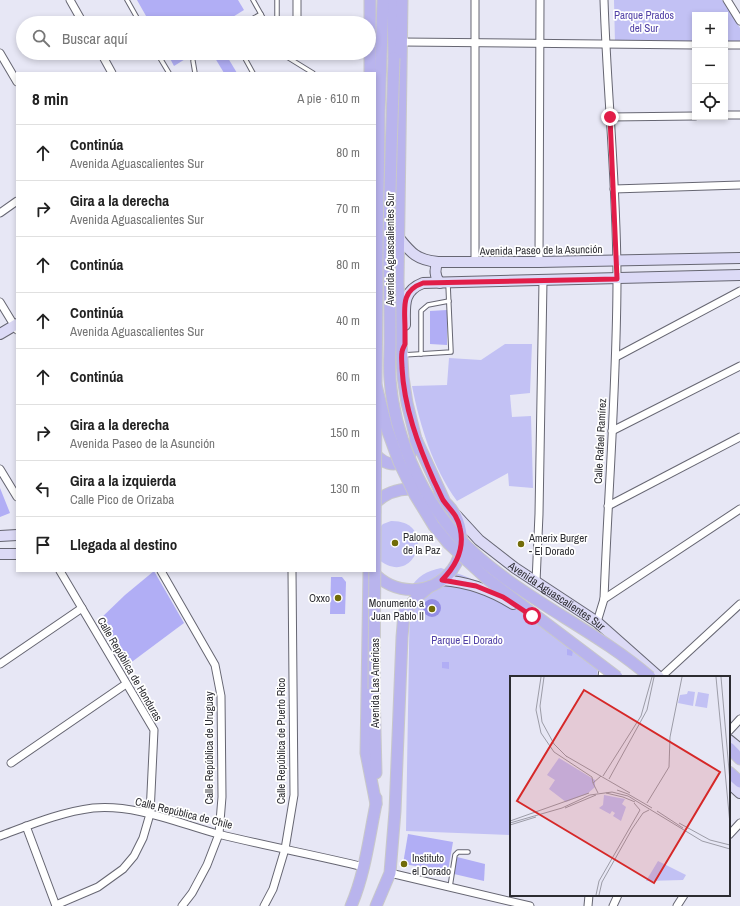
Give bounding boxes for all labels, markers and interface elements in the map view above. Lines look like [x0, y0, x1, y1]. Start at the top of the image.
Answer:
park label: Parque Prados del Sur [614, 8, 675, 35]
map controls [692, 12, 728, 120]
button: + [692, 12, 728, 48]
search box [16, 16, 376, 60]
icon: search [30, 27, 52, 49]
text: Buscar aquí [62, 28, 128, 49]
button: − [692, 48, 728, 84]
button: locate [692, 84, 728, 120]
text: 8 min [32, 87, 68, 110]
text: A pie · 610 m [297, 90, 360, 107]
route end [601, 108, 619, 126]
text: Continúa [70, 134, 123, 155]
icon: ahead [32, 142, 54, 164]
text: 80 m [336, 144, 360, 161]
text: Avenida Aguascalientes Sur [70, 155, 204, 172]
text: Gira a la derecha [70, 190, 169, 211]
street label: Avenida Aguascalientes Sur [383, 192, 397, 307]
icon: right [32, 198, 54, 220]
text: 70 m [336, 200, 360, 217]
text: Avenida Aguascalientes Sur [70, 211, 204, 228]
street label: Avenida Paseo de la Asunción [479, 242, 602, 258]
icon: ahead [32, 254, 54, 276]
text: Continúa [70, 254, 123, 275]
text: 80 m [336, 256, 360, 273]
text: Continúa [70, 302, 123, 323]
icon: ahead [32, 310, 54, 332]
text: 40 m [336, 312, 360, 329]
text: Avenida Aguascalientes Sur [70, 323, 204, 340]
icon: ahead [32, 366, 54, 388]
text: Continúa [70, 366, 123, 387]
text: 60 m [336, 368, 360, 385]
street label: Calle Rafael Ramírez [591, 397, 609, 484]
text: Gira a la derecha [70, 414, 169, 435]
icon: right [32, 422, 54, 444]
text: 150 m [330, 424, 360, 441]
text: Avenida Paseo de la Asunción [70, 435, 215, 452]
text: Gira a la izquierda [70, 470, 176, 491]
icon: left [32, 478, 54, 500]
text: 130 m [330, 480, 360, 497]
text: Calle Pico de Orizaba [70, 491, 174, 508]
place label: Paloma de la Paz [403, 530, 441, 557]
place label: Amerix Burger - El Dorado [528, 531, 587, 558]
icon: arrive [32, 534, 54, 556]
text: Llegada al destino [70, 534, 177, 555]
marker: Paloma de la Paz [390, 538, 400, 548]
marker: Amerix Burger - El Dorado [516, 539, 526, 549]
street label: Avenida Aguascalientes Sur [505, 558, 608, 633]
place label: Oxxo [309, 591, 330, 605]
marker: Oxxo [333, 593, 343, 603]
place label: Monumento a Juan Pablo II [369, 596, 424, 623]
marker: Monumento a Juan Pablo II [427, 604, 437, 614]
route start [523, 607, 541, 625]
street label: Calle República de Honduras [94, 614, 166, 724]
park label: Parque El Dorado [431, 633, 503, 647]
street label: Avenida Las Américas [368, 637, 382, 729]
inset map [510, 676, 730, 896]
street label: Calle República de Puerto Rico [274, 678, 288, 804]
street label: Calle República de Uruguay [202, 691, 216, 804]
street label: Calle República de Chile [134, 794, 234, 832]
place label: Instituto el Dorado [412, 851, 451, 878]
marker: Instituto el Dorado [399, 859, 409, 869]

